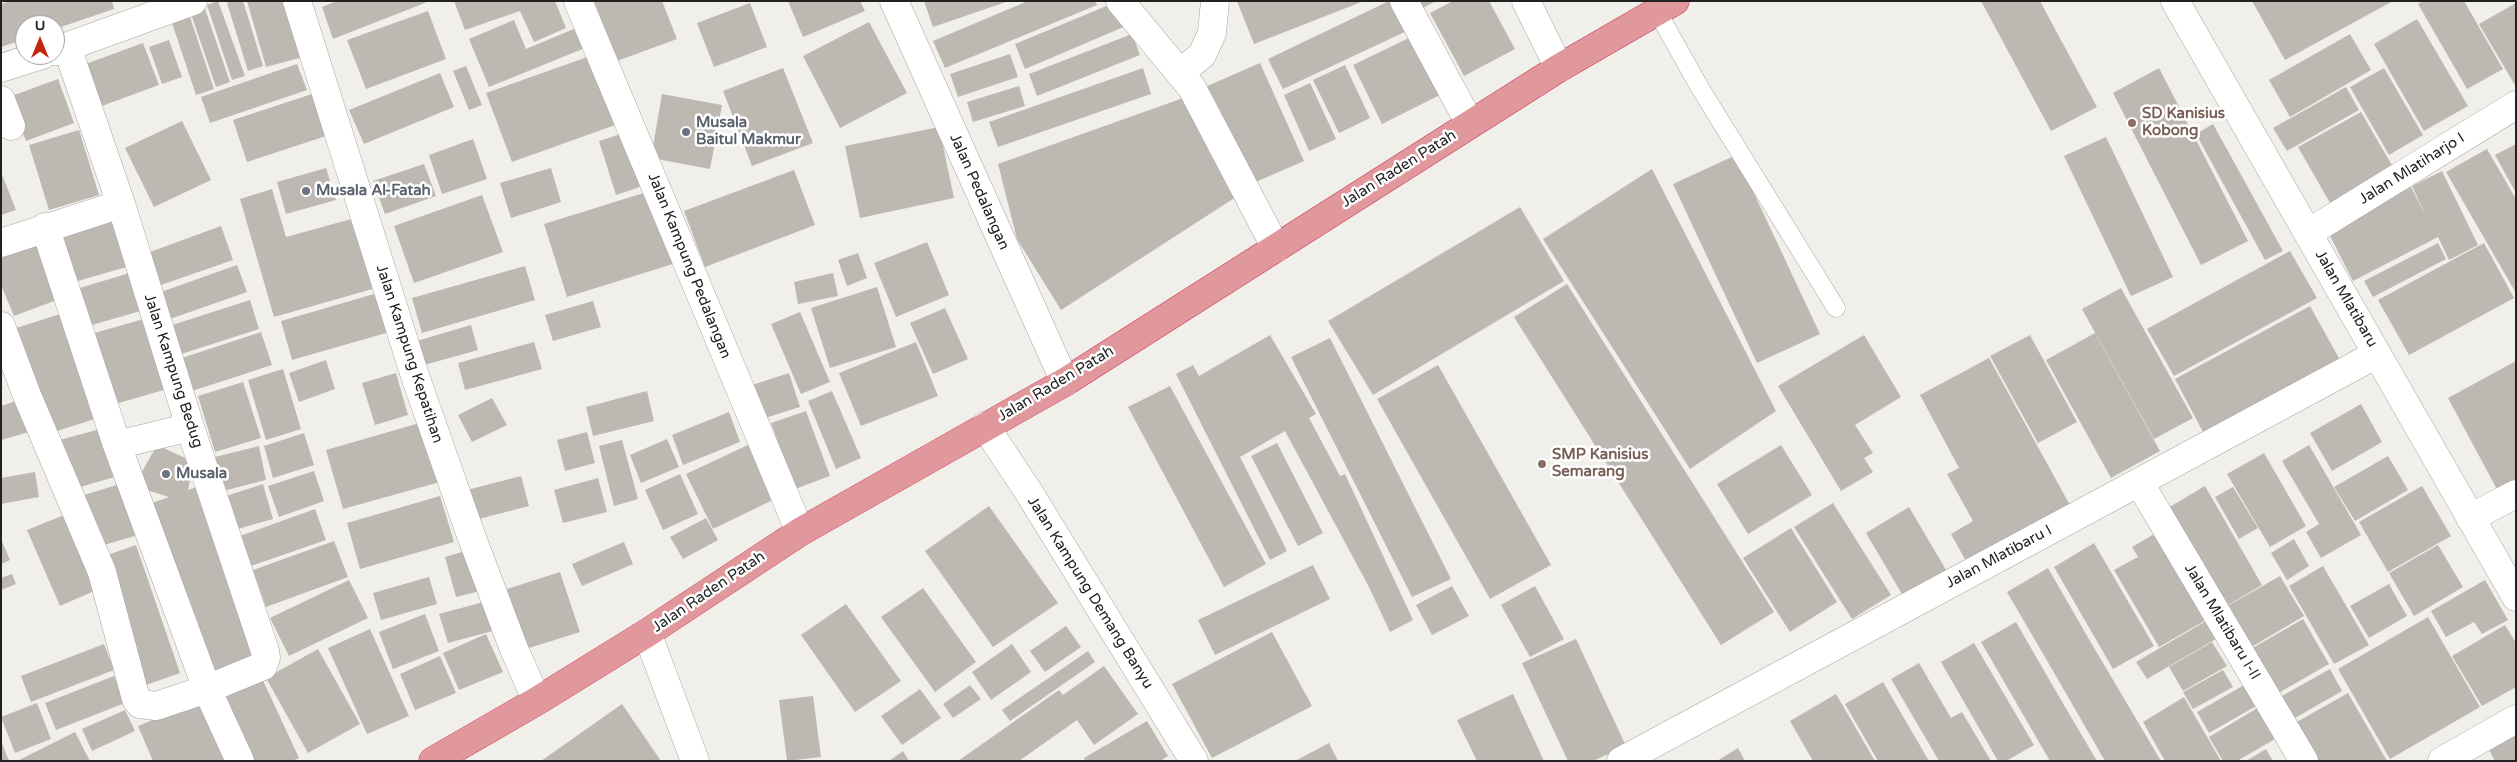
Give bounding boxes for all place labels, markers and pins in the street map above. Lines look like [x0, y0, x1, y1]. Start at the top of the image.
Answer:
place label: SD Kanisius Kobong [2142, 105, 2225, 140]
place label: Musala Baitul Makmur [696, 114, 801, 149]
marker: SD Kanisius Kobong [2126, 117, 2138, 129]
marker: Musala Baitul Makmur [680, 126, 692, 138]
place label: Musala Al-Fatah [316, 182, 431, 200]
marker: Musala Al-Fatah [300, 185, 312, 197]
place label: SMP Kanisius Semarang [1552, 446, 1648, 481]
marker: SMP Kanisius Semarang [1536, 458, 1548, 470]
place label: Musala [176, 465, 227, 483]
marker: Musala [160, 468, 172, 480]

